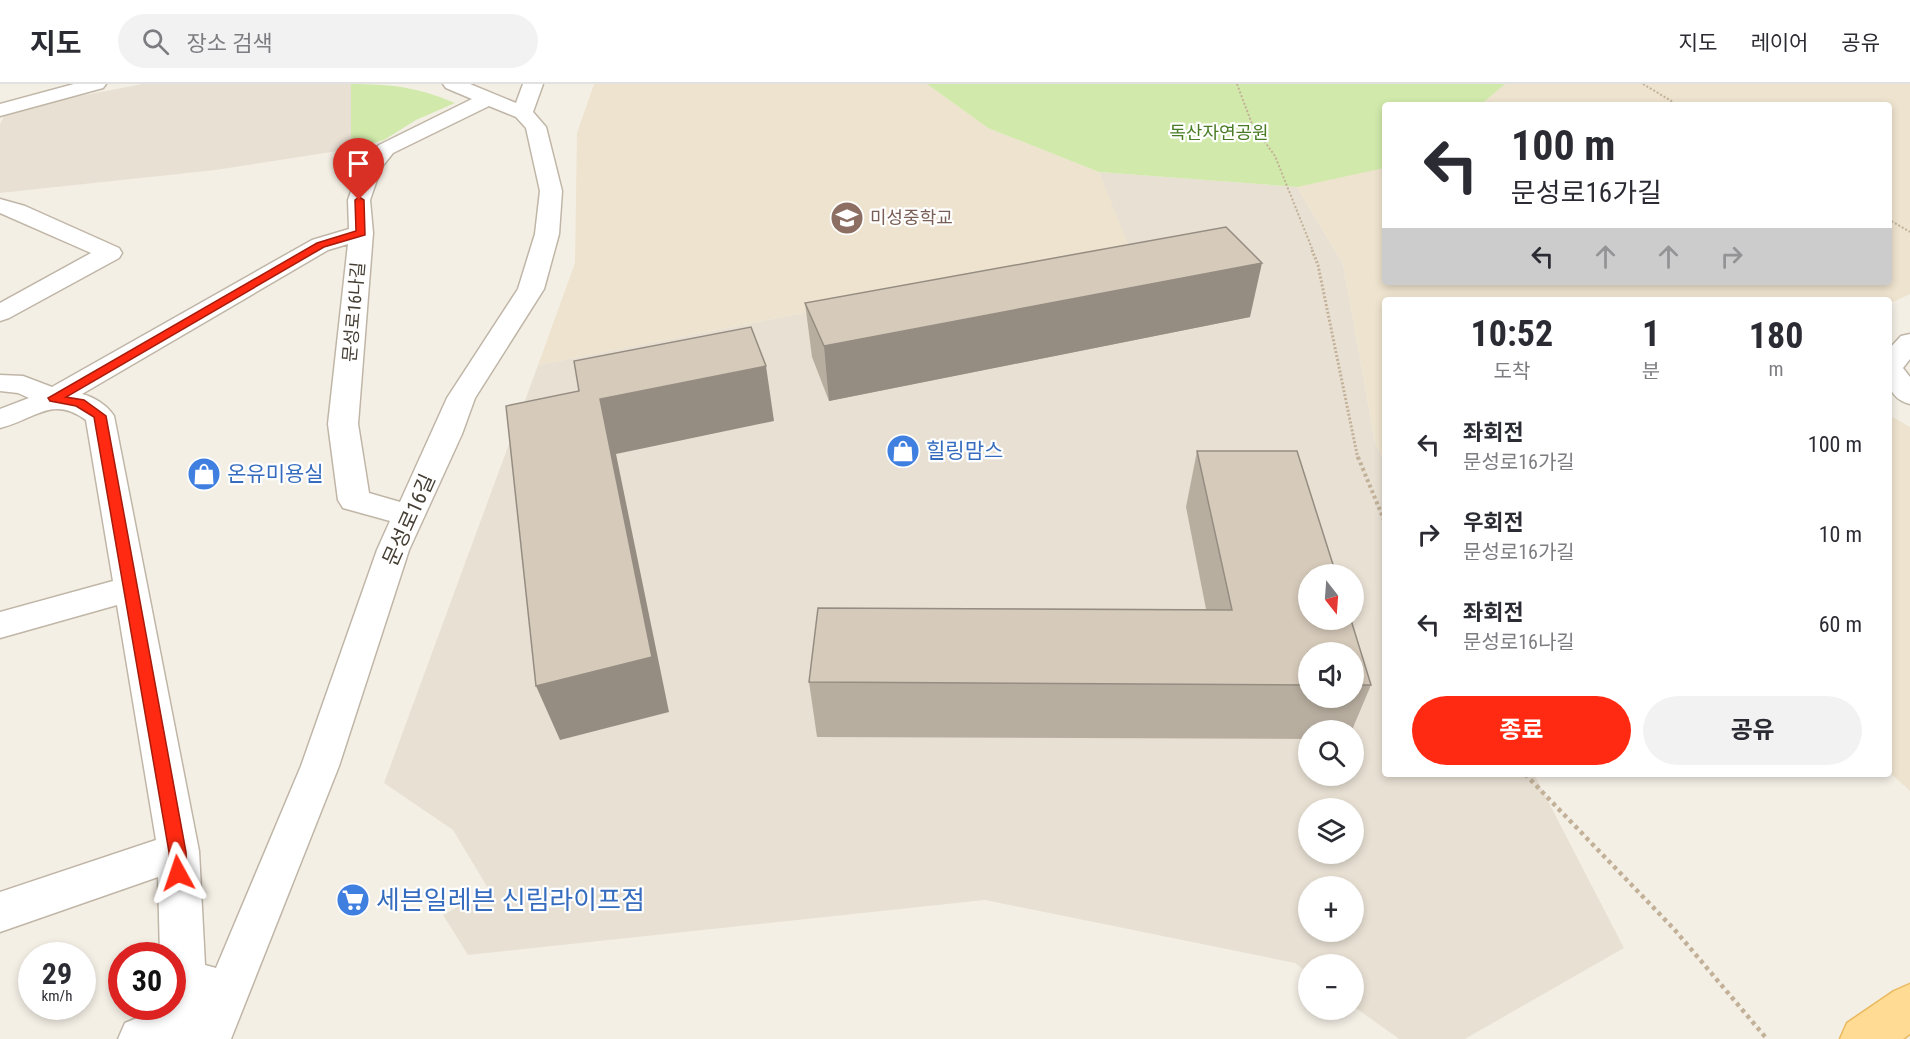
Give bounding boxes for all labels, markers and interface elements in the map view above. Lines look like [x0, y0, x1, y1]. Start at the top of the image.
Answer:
search box [118, 14, 538, 68]
icon: search [139, 25, 172, 58]
text: 지도 [30, 27, 82, 60]
text: 장소 검색 [187, 31, 273, 56]
text: 지도 [1679, 31, 1717, 55]
text: 레이어 [1750, 31, 1808, 55]
text: 공유 [1841, 31, 1880, 55]
text: 100 m [1511, 121, 1616, 170]
park label: 독산자연공원 [1169, 122, 1269, 143]
icon: left [1412, 126, 1490, 204]
pin [333, 138, 384, 200]
icon: arrive [342, 147, 375, 180]
text: 문성로16가길 [1511, 177, 1662, 209]
school or university icon: 미성중학교 [829, 200, 865, 236]
place label: 미성중학교 [870, 207, 953, 228]
icon: left [1526, 240, 1559, 273]
icon: ahead [1589, 240, 1622, 273]
icon: ahead [1652, 240, 1685, 273]
icon: right [1715, 240, 1748, 273]
street label: 문성로16나길 [339, 261, 368, 363]
text: 10:52 [1471, 313, 1553, 355]
text: 1 [1642, 313, 1660, 355]
text: 180 [1749, 315, 1803, 357]
text: m [1769, 357, 1784, 381]
text: 도착 [1494, 359, 1530, 383]
text: 분 [1642, 359, 1660, 383]
text: 좌회전 [1463, 420, 1524, 445]
icon: left [1412, 428, 1445, 461]
text: 100 m [1808, 432, 1862, 457]
shop icon: 힐링맘스 [885, 433, 921, 469]
place label: 힐링맘스 [926, 439, 1003, 463]
text: 문성로16가길 [1463, 450, 1575, 474]
shop icon: 온유미용실 [186, 456, 222, 492]
place label: 온유미용실 [227, 462, 324, 486]
street label: 문성로16길 [378, 470, 440, 570]
text: 우회전 [1463, 510, 1524, 535]
icon: right [1412, 518, 1445, 551]
text: 10 m [1819, 522, 1862, 547]
text: 문성로16가길 [1463, 540, 1575, 564]
north arrow [1298, 564, 1364, 630]
map controls [1298, 564, 1364, 1020]
text: 좌회전 [1463, 600, 1524, 625]
icon: left [1412, 608, 1445, 641]
text: 60 m [1819, 612, 1862, 637]
text: 문성로16나길 [1463, 630, 1575, 654]
button: sound [1298, 642, 1364, 708]
button: 종료 [1412, 696, 1631, 765]
button: 공유 [1643, 696, 1862, 765]
button: search [1298, 720, 1364, 786]
button: layers [1298, 798, 1364, 864]
position arrow [146, 841, 210, 905]
button: + [1298, 876, 1364, 942]
supermarket icon: 세븐일레븐 신림라이프점 [335, 882, 371, 918]
place label: 세븐일레븐 신림라이프점 [376, 885, 645, 915]
speed limit sign: 30 [108, 942, 186, 1020]
button: − [1298, 954, 1364, 1020]
text: 29 [42, 956, 72, 991]
text: km/h [42, 987, 72, 1005]

